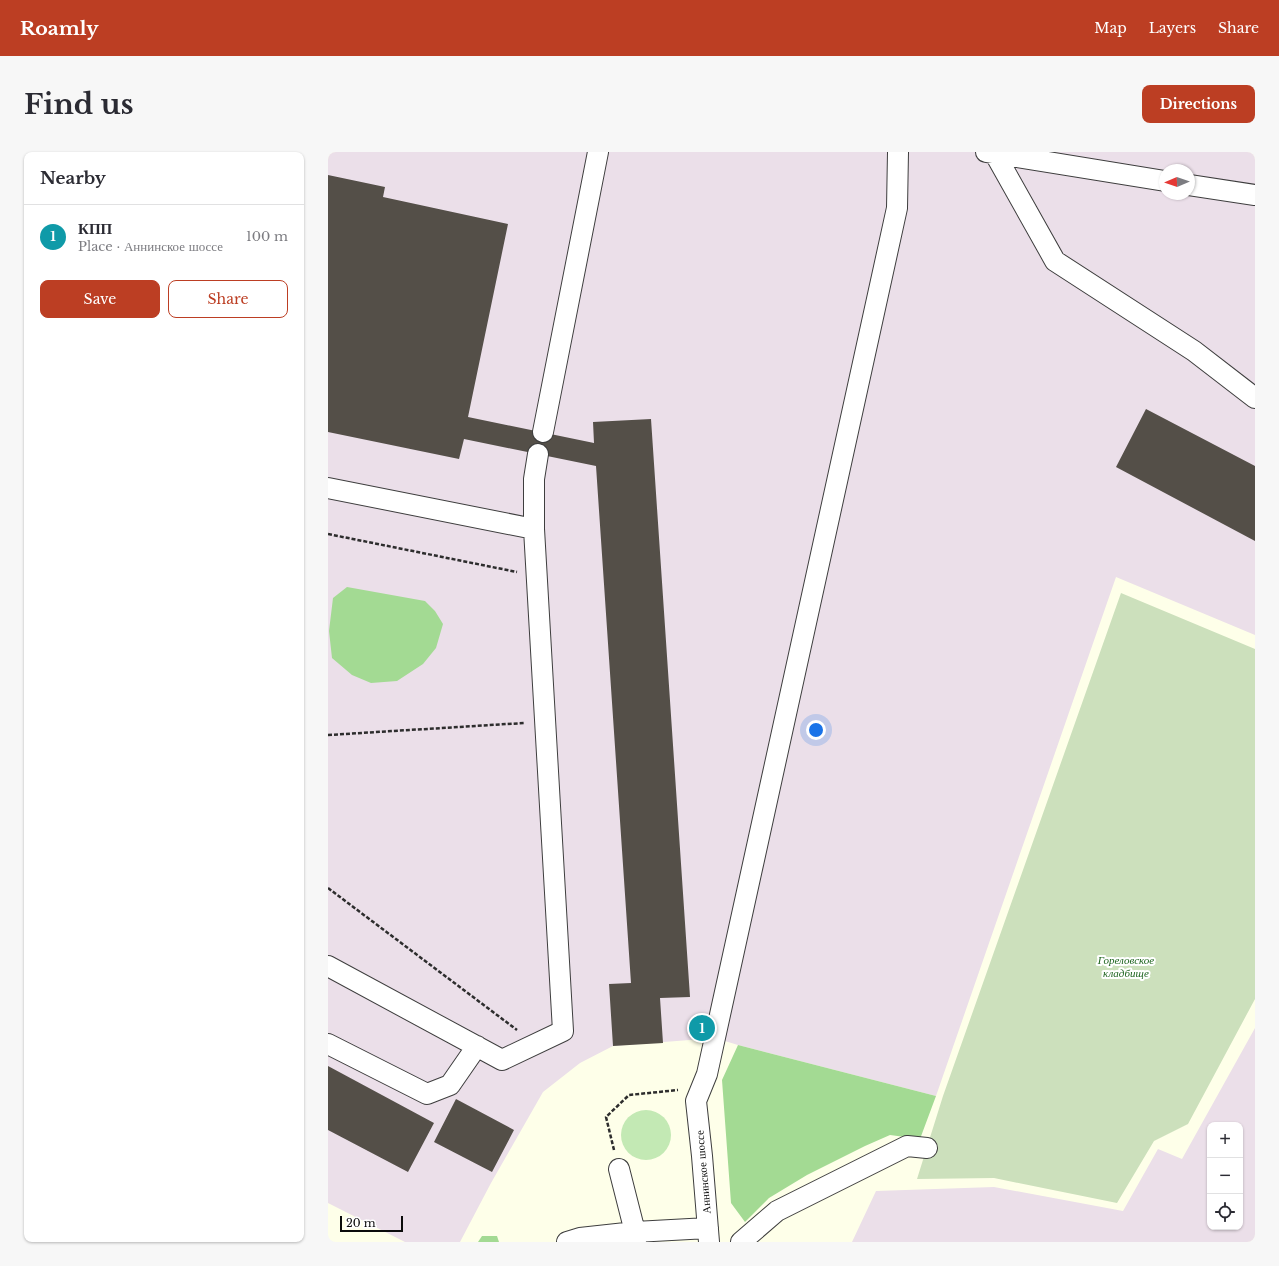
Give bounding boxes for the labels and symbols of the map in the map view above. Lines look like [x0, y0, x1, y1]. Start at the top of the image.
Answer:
north arrow [1159, 164, 1195, 200]
your location [806, 720, 826, 740]
park label: Гореловское кладбище [1097, 953, 1154, 980]
pin: 1 [689, 1013, 715, 1043]
street label: Аннинское шоссе [692, 1130, 714, 1214]
scale bar [340, 1214, 403, 1233]

